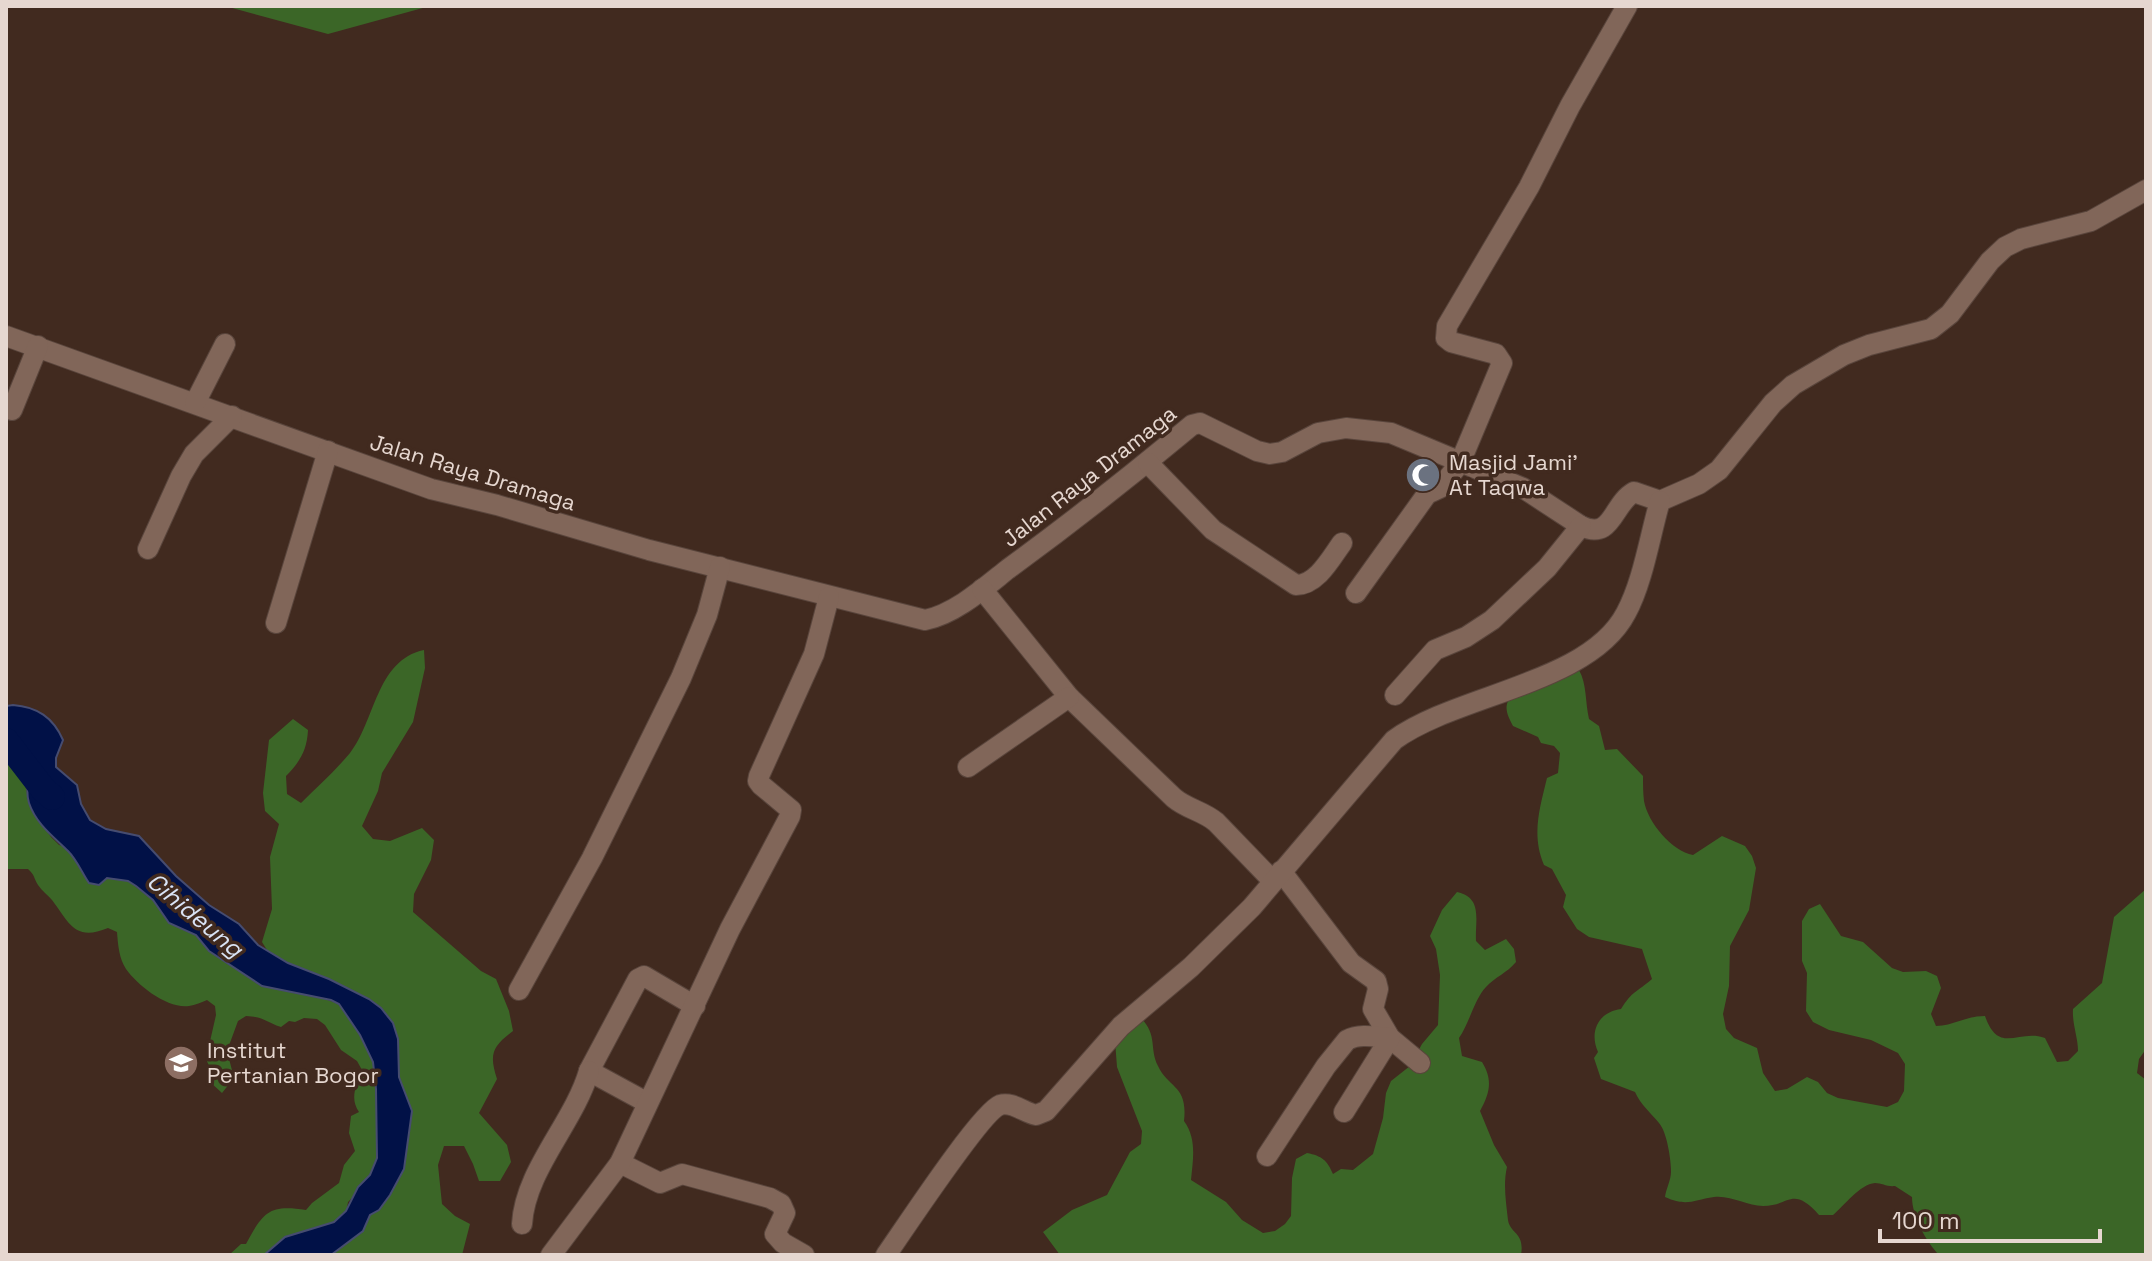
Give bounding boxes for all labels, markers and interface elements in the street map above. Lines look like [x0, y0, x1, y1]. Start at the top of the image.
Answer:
street label: Jalan Raya Dramaga [996, 399, 1182, 553]
street label: Jalan Raya Dramaga [367, 427, 580, 517]
place label: Masjid Jami' At Taqwa [1449, 448, 1578, 501]
mosque icon: Masjid Jami' At Taqwa [1404, 456, 1442, 494]
water label: Cihideung [141, 865, 251, 965]
place label: Institut Pertanian Bogor [207, 1036, 379, 1089]
school or university icon: Institut Pertanian Bogor [162, 1044, 200, 1082]
scale bar [1880, 1193, 2100, 1243]
text: 100 m [1892, 1205, 1960, 1236]

